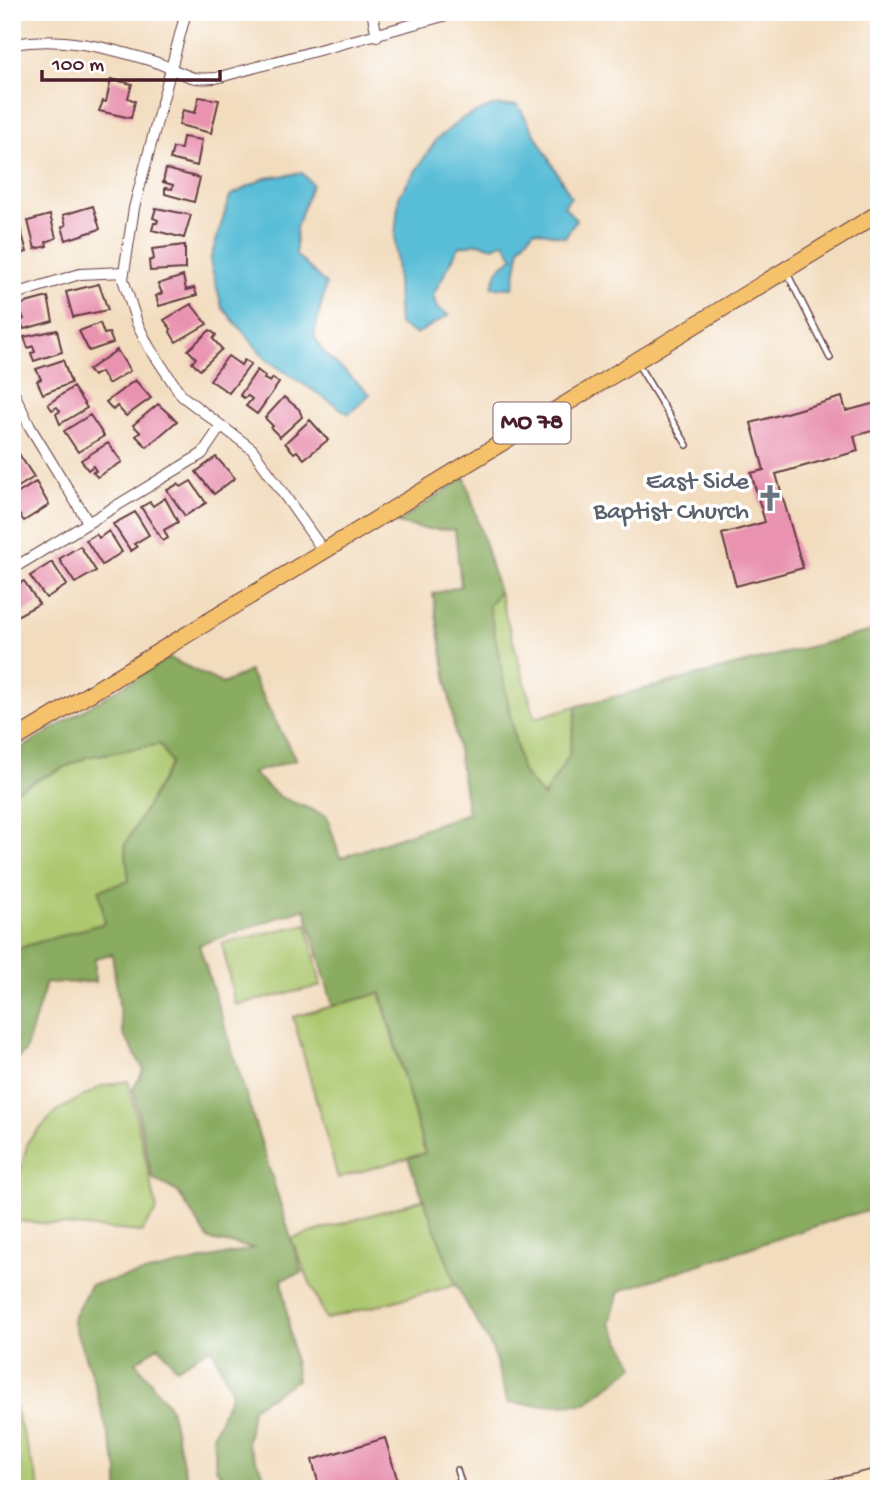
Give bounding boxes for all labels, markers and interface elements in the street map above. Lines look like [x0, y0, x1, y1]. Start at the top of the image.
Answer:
scale bar [42, 38, 220, 82]
text: 100 m [51, 54, 104, 79]
road number: MO 78 [494, 402, 570, 444]
place label: East Side Baptist Church [593, 468, 750, 529]
church icon: East Side Baptist Church [755, 483, 785, 513]

